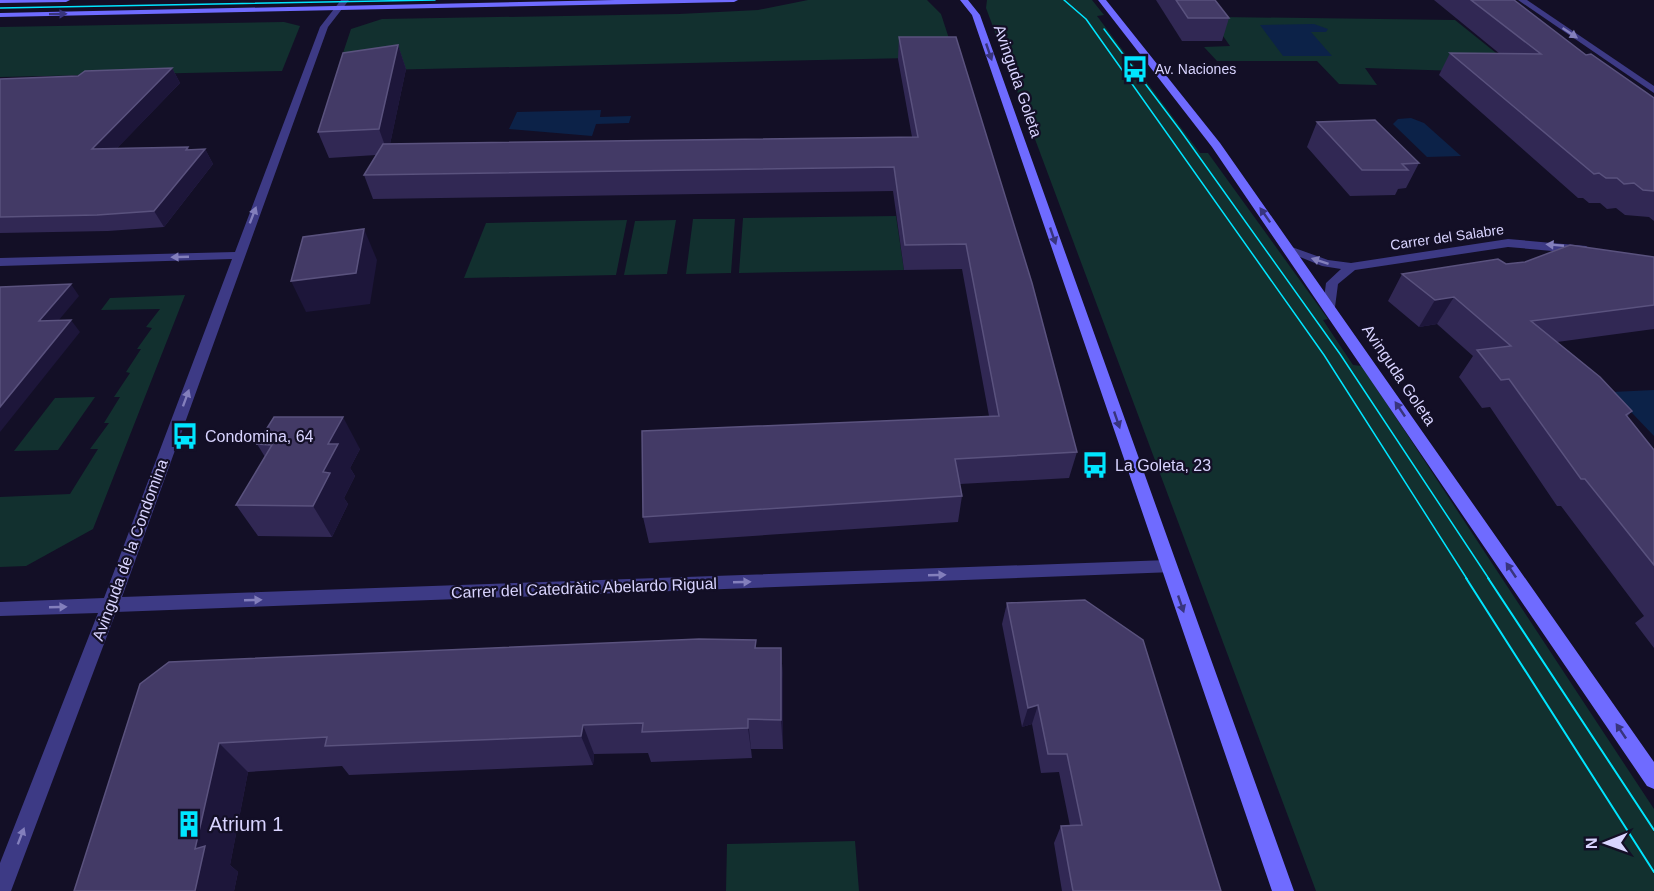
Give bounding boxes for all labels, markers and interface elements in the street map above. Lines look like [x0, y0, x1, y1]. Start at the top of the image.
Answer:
one-way arrow [49, 9, 68, 19]
street label: Avinguda Goleta [991, 22, 1045, 140]
one-way arrow [1562, 27, 1578, 38]
one-way arrow [984, 43, 994, 61]
bus stop icon: Av. Naciones [1120, 54, 1150, 84]
place label: Av. Naciones [1155, 61, 1236, 77]
one-way arrow [249, 206, 259, 224]
one-way arrow [1259, 208, 1271, 224]
street label: Carrer del Salabre [1389, 221, 1505, 253]
one-way arrow [1048, 227, 1058, 245]
one-way arrow [1545, 240, 1564, 250]
one-way arrow [171, 252, 190, 261]
one-way arrow [1311, 255, 1329, 265]
street label: Avinguda Goleta [1359, 321, 1439, 429]
one-way arrow [181, 389, 191, 407]
one-way arrow [1394, 402, 1406, 418]
one-way arrow [1112, 411, 1122, 429]
bus stop icon: Condomina, 64 [170, 421, 200, 451]
place label: Condomina, 64 [205, 428, 314, 445]
bus stop icon: La Goleta, 23 [1080, 450, 1110, 480]
street label: Avinguda de la Condomina [89, 457, 171, 643]
place label: La Goleta, 23 [1115, 457, 1211, 474]
one-way arrow [1505, 563, 1517, 579]
one-way arrow [927, 571, 946, 580]
street label: Carrer del Catedràtic Abelardo Rigual [451, 575, 717, 601]
one-way arrow [733, 578, 752, 587]
one-way arrow [1176, 595, 1186, 613]
one-way arrow [244, 596, 263, 605]
one-way arrow [49, 603, 68, 612]
one-way arrow [1616, 723, 1627, 739]
building icon: Atrium 1 [174, 809, 204, 839]
place label: Atrium 1 [209, 813, 283, 835]
north arrow [1576, 813, 1636, 873]
one-way arrow [16, 827, 26, 845]
text: N [1583, 837, 1600, 849]

